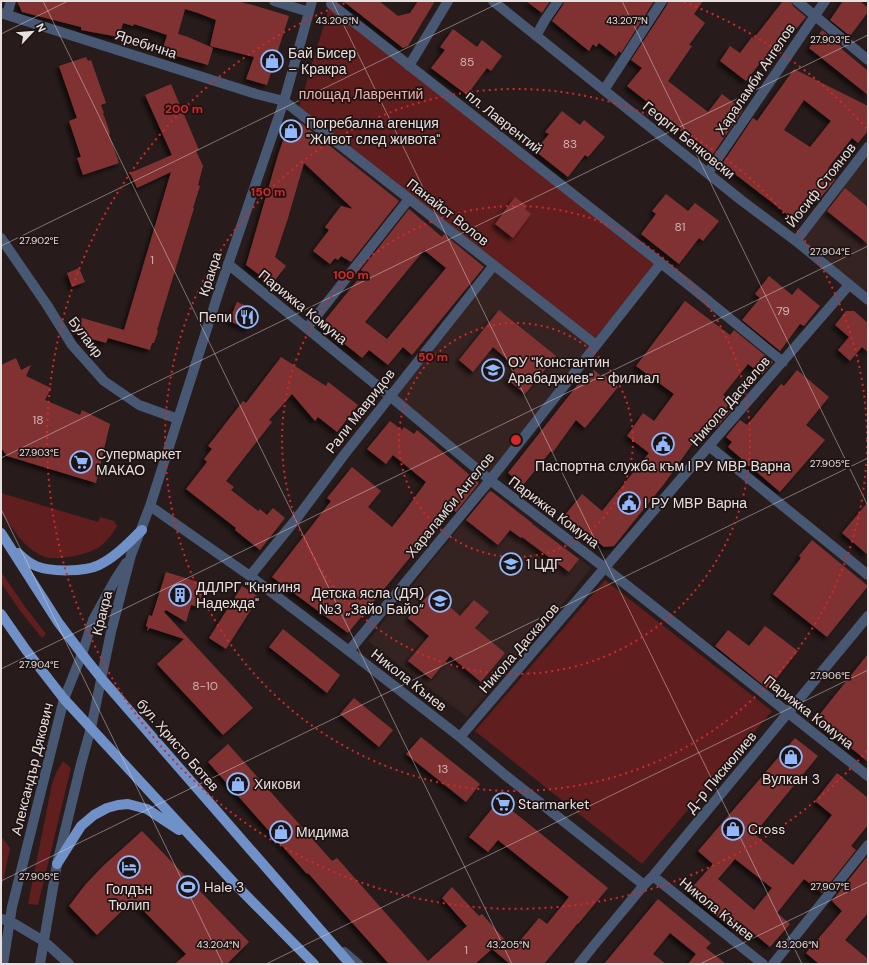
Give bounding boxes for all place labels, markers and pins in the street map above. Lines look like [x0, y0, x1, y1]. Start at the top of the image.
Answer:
place label: Бай Бисер – Кракра [288, 44, 356, 78]
shop icon: Бай Бисер – Кракра [259, 48, 285, 74]
place label: Погребална агенция "Живот след живота" [306, 114, 440, 148]
shop icon: Погребална агенция "Живот след живота" [278, 118, 304, 144]
restaurant icon: Пепи [234, 304, 260, 330]
place label: Пепи [199, 308, 232, 326]
place label: ОУ "Константин Арабаджиев" - филиал [508, 353, 659, 387]
school or university icon: ОУ "Константин Арабаджиев" - филиал [480, 357, 506, 383]
public building icon: Паспортна служба към I РУ МВР Варна [650, 431, 676, 457]
centre of rings [509, 433, 523, 447]
place label: Супермаркет МАКАО [96, 445, 182, 479]
supermarket icon: Супермаркет МАКАО [68, 449, 94, 475]
place label: Паспортна служба към I РУ МВР Варна [535, 457, 791, 475]
public building icon: I РУ МВР Варна [616, 490, 642, 516]
place label: I РУ МВР Варна [644, 494, 747, 512]
school or university icon: 1 ЦДГ [498, 551, 524, 577]
place label: 1 ЦДГ [526, 555, 562, 573]
place label: ДДЛРГ "Княгиня Надежда" [196, 578, 301, 612]
building icon: ДДЛРГ "Княгиня Надежда" [167, 582, 193, 608]
place label: Детска ясла (ДЯ) №3 „Зайо Байо“ [312, 584, 424, 618]
school or university icon: Детска ясла (ДЯ) №3 „Зайо Байо“ [427, 588, 453, 614]
shop icon: Вулкан 3 [778, 744, 804, 770]
place label: Вулкан 3 [762, 770, 820, 788]
shop icon: Хикови [225, 771, 251, 797]
place label: Хикови [254, 775, 300, 793]
supermarket icon: Starmarket [490, 791, 516, 817]
place label: Starmarket [518, 795, 589, 813]
shop icon: Cross [720, 816, 746, 842]
shop icon: Мидима [268, 819, 294, 845]
place label: Cross [748, 820, 785, 838]
place label: Мидима [296, 823, 349, 841]
hotel icon: Голдън Тюлип [116, 854, 142, 880]
sports icon: Hale 3 [175, 874, 201, 900]
place label: Hale 3 [204, 878, 244, 896]
place label: Голдън Тюлип [106, 880, 152, 914]

